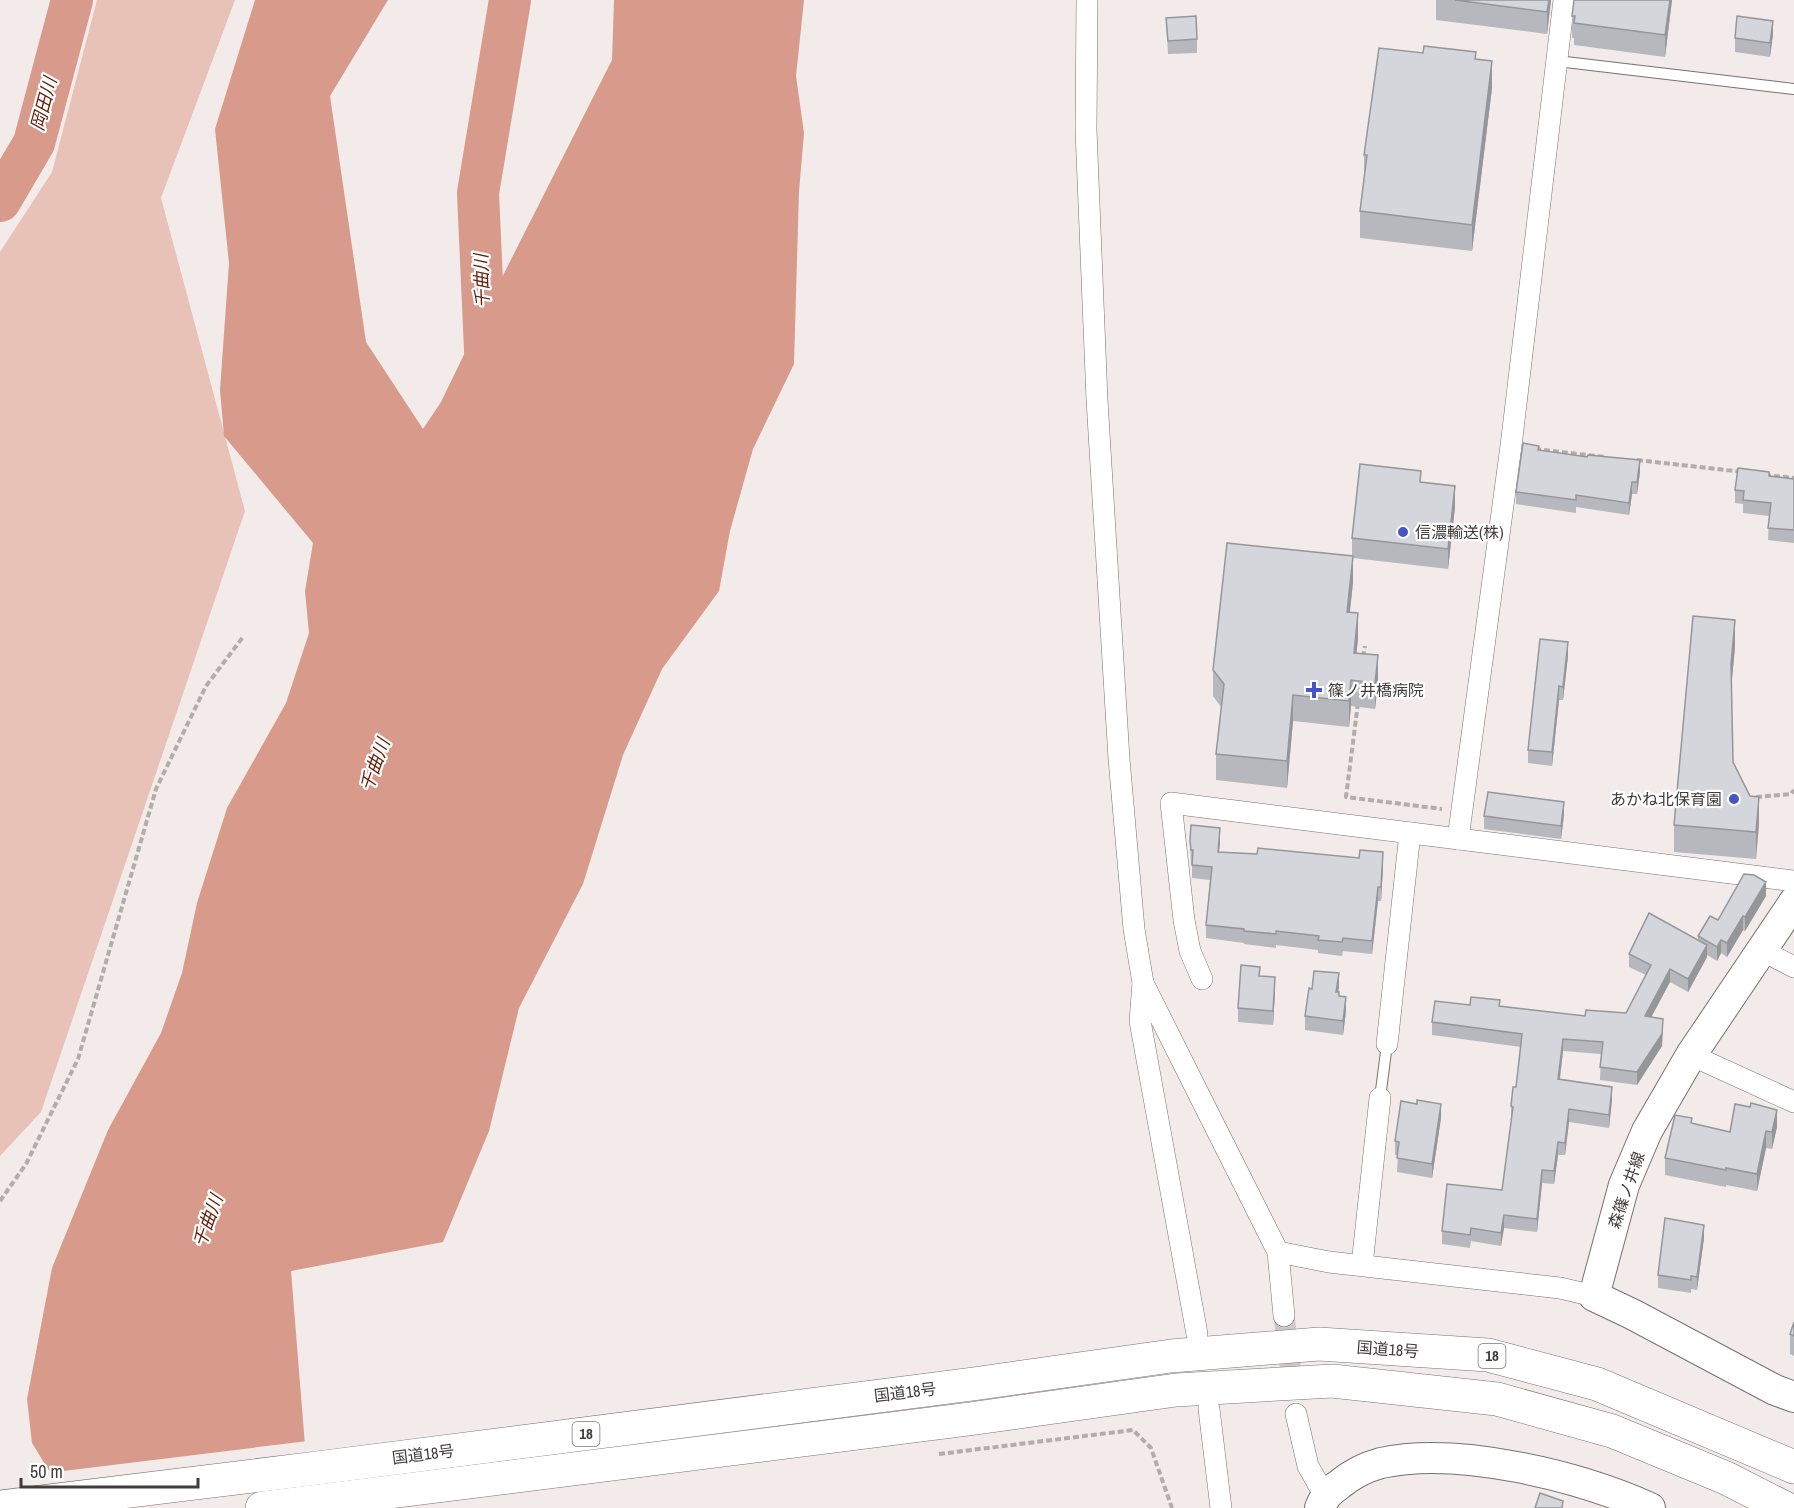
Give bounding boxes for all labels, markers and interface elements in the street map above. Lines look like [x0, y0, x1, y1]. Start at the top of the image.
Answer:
water label: 岡田川 [24, 73, 63, 133]
water label: 千曲川 [468, 252, 495, 308]
place label: 信濃輸送(株) [1415, 521, 1504, 543]
marker: 信濃輸送(株) [1396, 525, 1410, 539]
place label: 篠ノ井橋病院 [1328, 679, 1424, 701]
marker: 篠ノ井橋病院 [1305, 681, 1323, 699]
water label: 千曲川 [354, 733, 396, 794]
place label: あかね北保育園 [1610, 788, 1722, 810]
marker: あかね北保育園 [1727, 792, 1741, 806]
street label: 森篠ノ井線 [1603, 1149, 1649, 1231]
water label: 千曲川 [187, 1189, 229, 1250]
street label: 国道18号 [1356, 1336, 1420, 1362]
road number: 18 [1478, 1344, 1506, 1368]
street label: 国道18号 [873, 1377, 937, 1407]
road number: 18 [572, 1422, 600, 1446]
street label: 国道18号 [391, 1439, 455, 1469]
scale bar [21, 1451, 198, 1489]
text: 50 m [30, 1459, 63, 1484]

